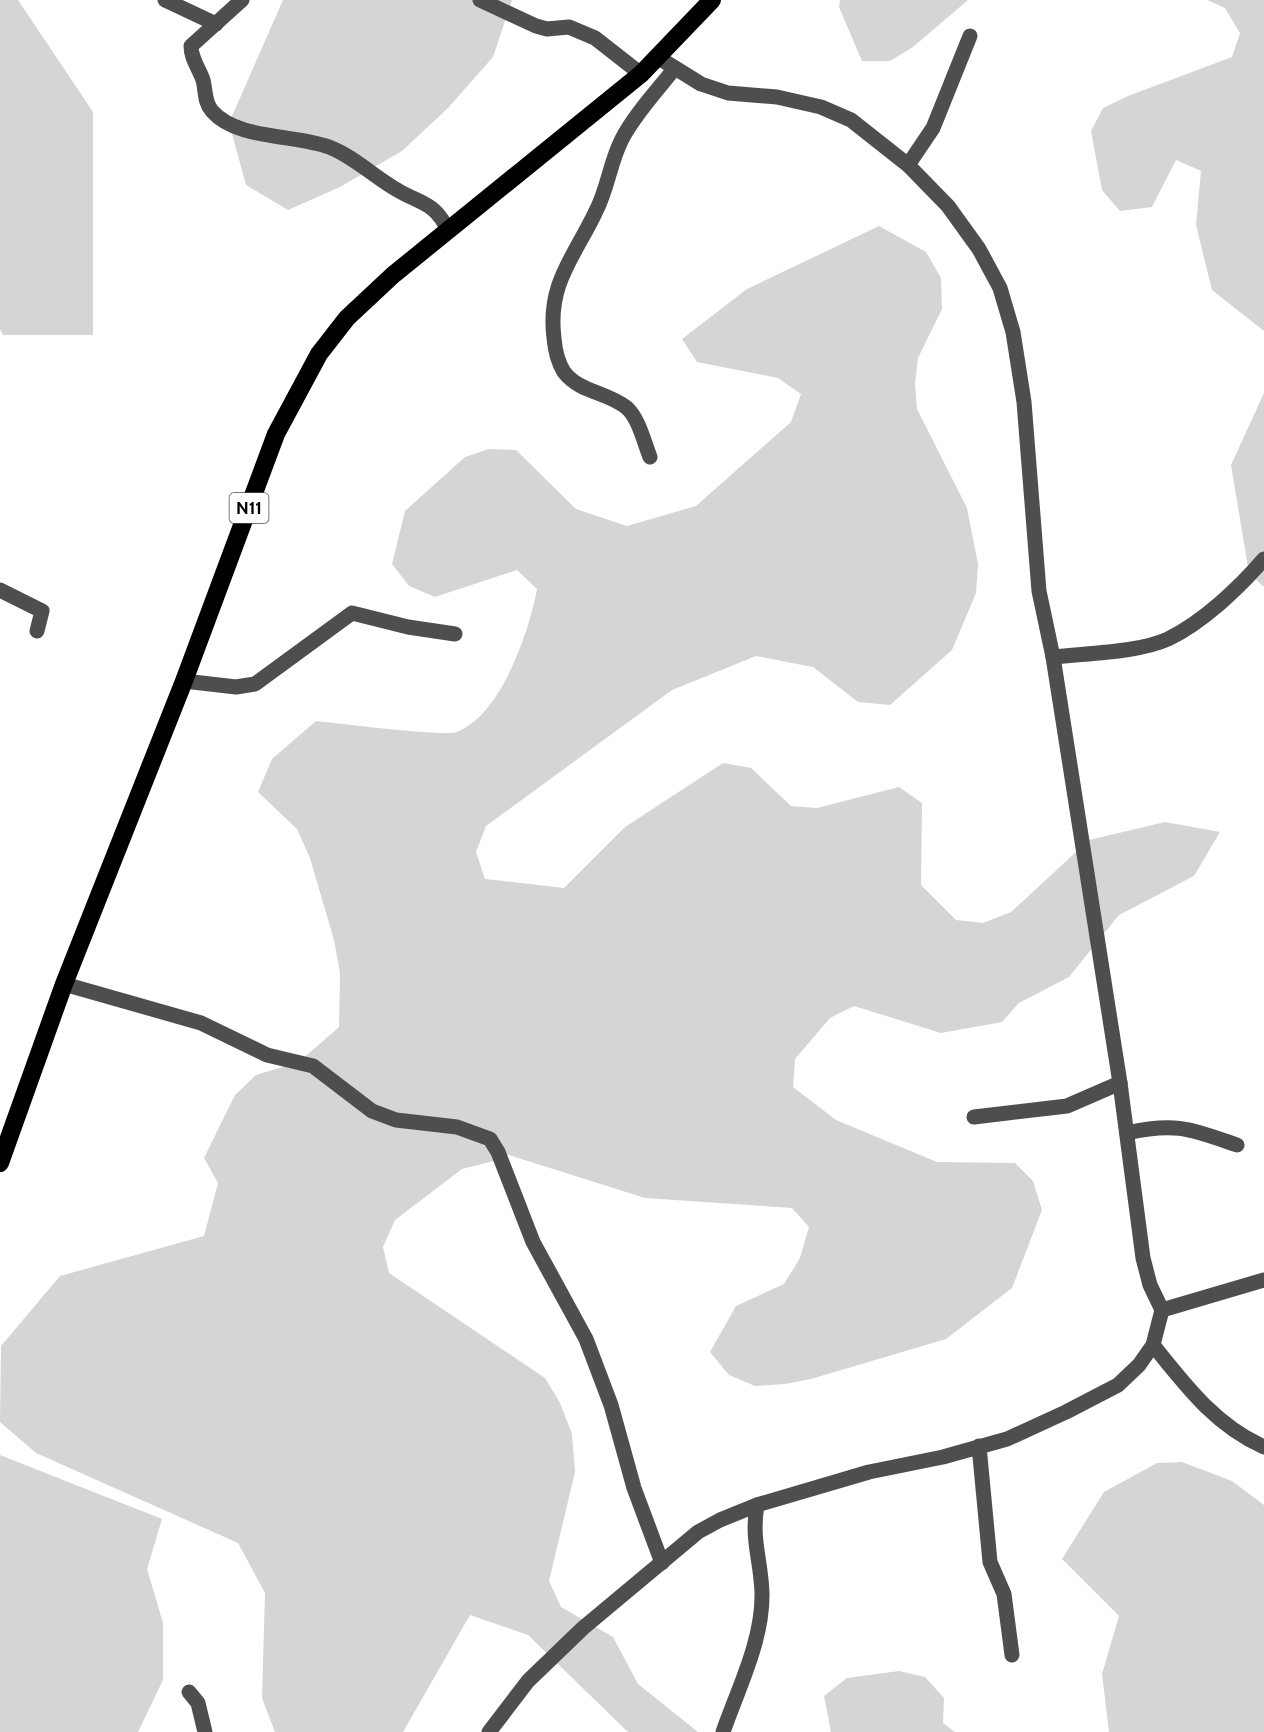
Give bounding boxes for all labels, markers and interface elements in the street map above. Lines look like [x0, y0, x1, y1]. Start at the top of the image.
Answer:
road number: N11 [230, 493, 268, 523]

